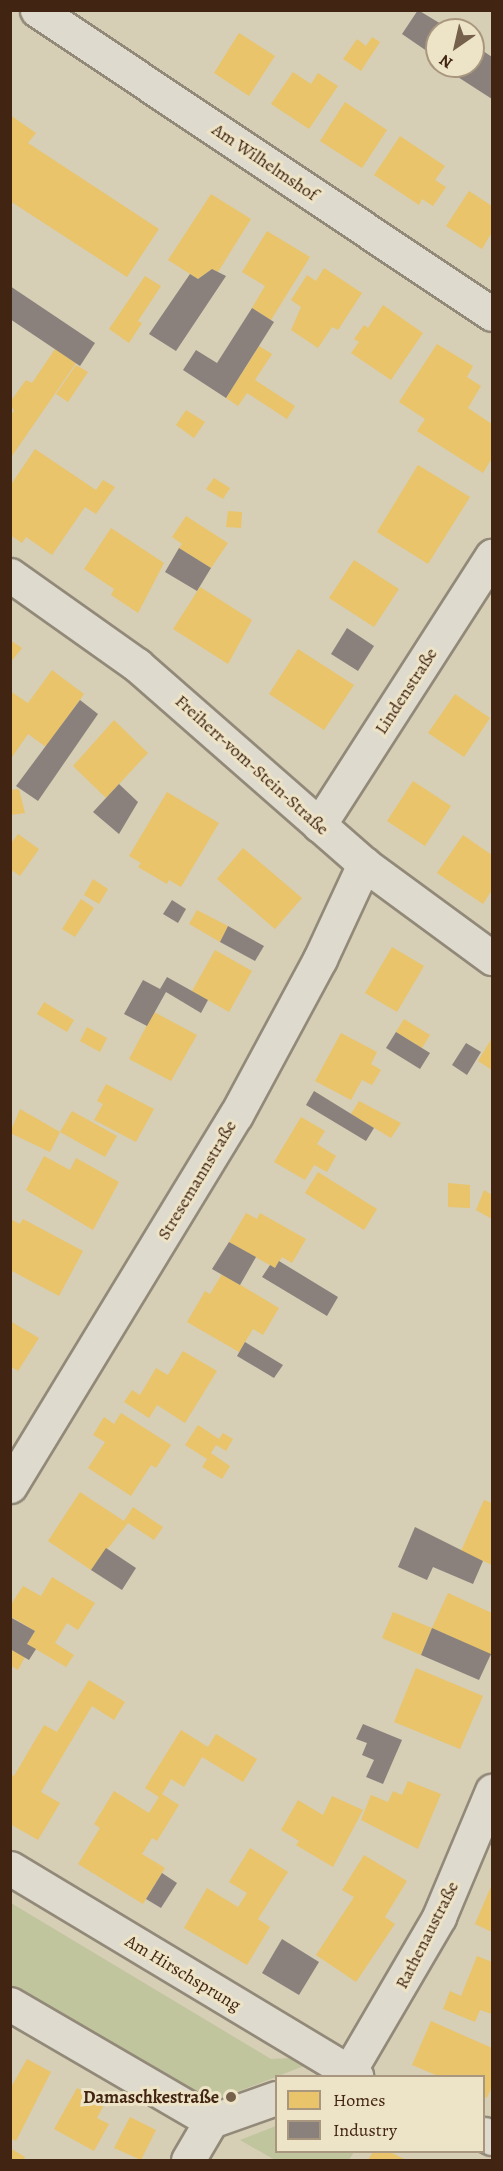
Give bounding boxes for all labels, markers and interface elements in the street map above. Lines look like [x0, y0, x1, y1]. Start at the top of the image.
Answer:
north arrow [425, 18, 485, 78]
text: N [435, 49, 457, 74]
street label: Am Wilhelmshof [208, 119, 322, 205]
street label: Lindenstraße [370, 644, 442, 738]
street label: Freiherr-vom-Stein-Straße [171, 690, 333, 840]
street label: Stresemannstraße [153, 1116, 241, 1244]
street label: Rathenaustraße [391, 1878, 463, 1992]
street label: Am Hirschsprung [121, 1930, 245, 2016]
legend [275, 2075, 485, 2153]
place label: Damaschkestraße [83, 2086, 219, 2108]
text: Homes [333, 2088, 385, 2112]
marker: Damaschkestraße [224, 2090, 238, 2104]
text: Industry [333, 2118, 397, 2142]

